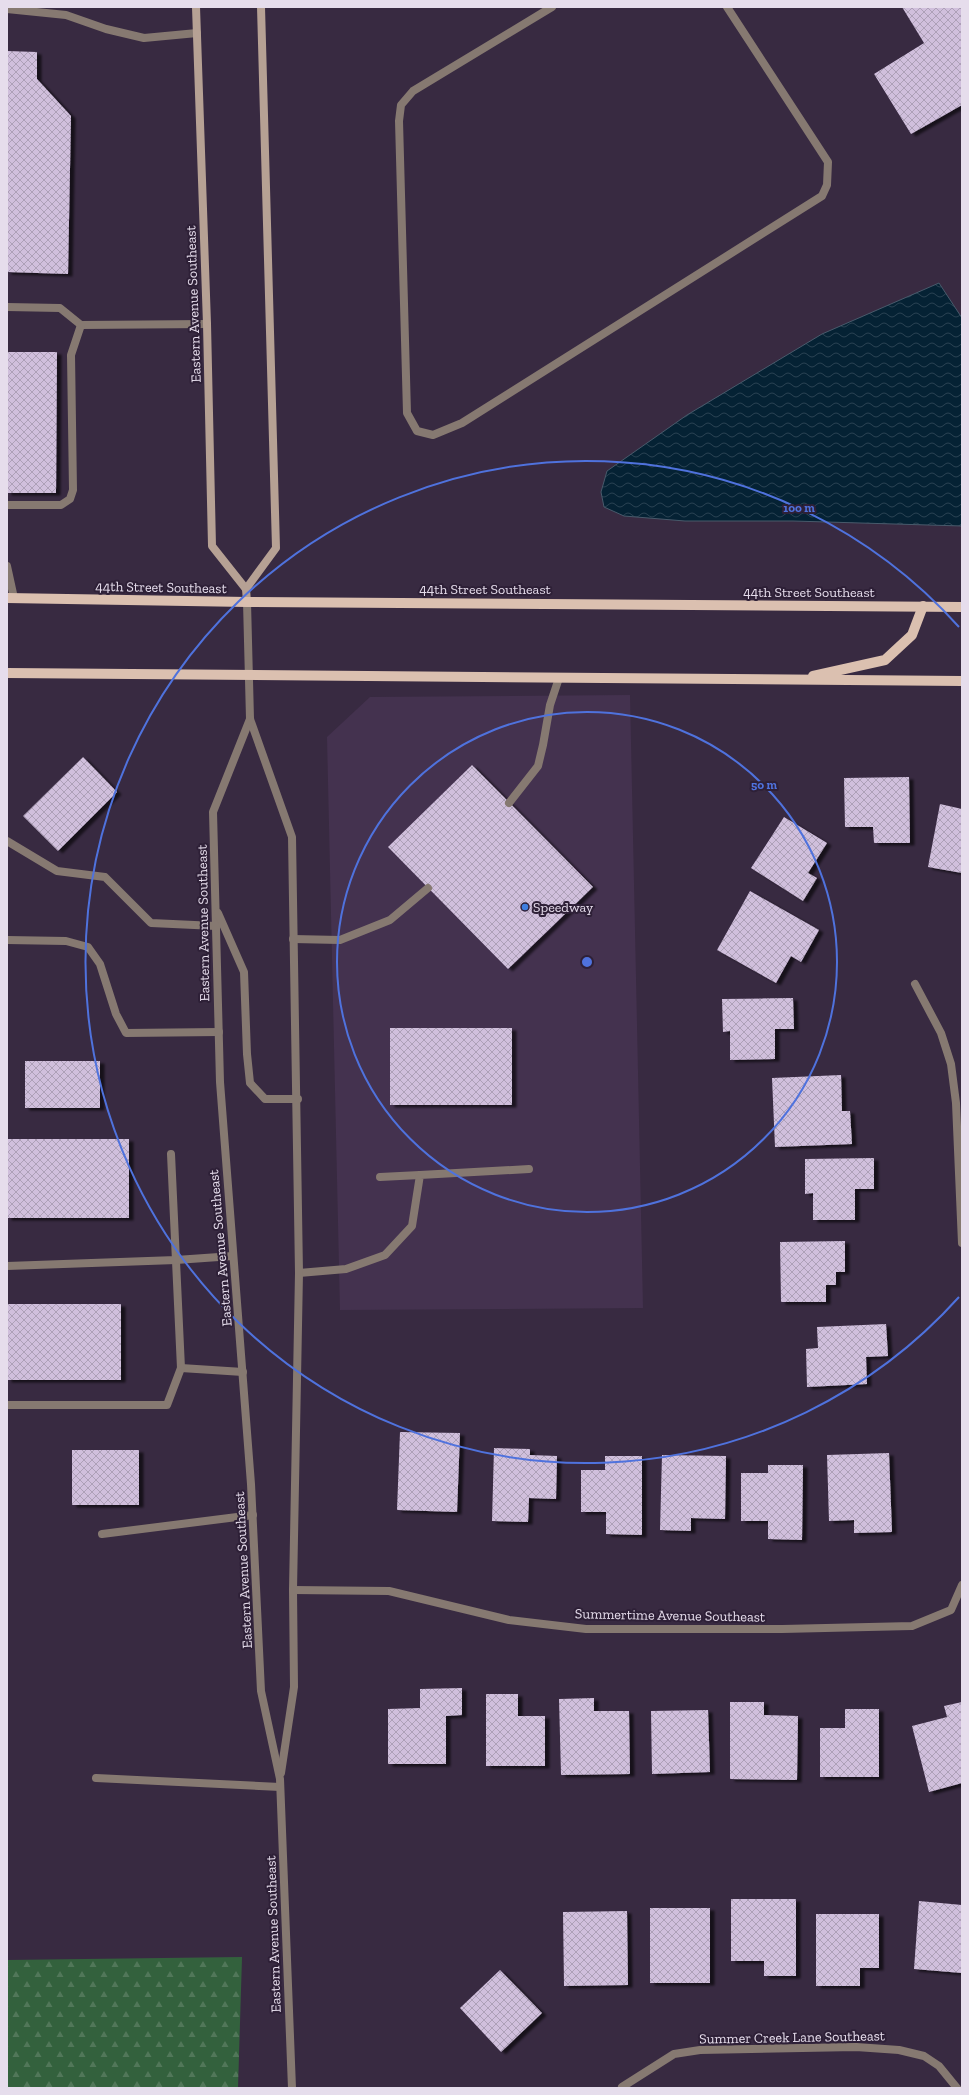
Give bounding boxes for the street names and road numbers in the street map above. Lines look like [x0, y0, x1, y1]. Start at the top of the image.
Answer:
street label: Eastern Avenue Southeast [182, 224, 205, 383]
street label: 44th Street Southeast [95, 578, 228, 597]
street label: 44th Street Southeast [419, 581, 552, 598]
street label: 44th Street Southeast [743, 584, 876, 601]
street label: Eastern Avenue Southeast [194, 843, 213, 1002]
street label: Eastern Avenue Southeast [205, 1168, 236, 1327]
street label: Eastern Avenue Southeast [231, 1490, 256, 1649]
street label: Summertime Avenue Southeast [575, 1605, 766, 1626]
street label: Eastern Avenue Southeast [262, 1854, 285, 2013]
street label: Summer Creek Lane Southeast [699, 2027, 886, 2048]

